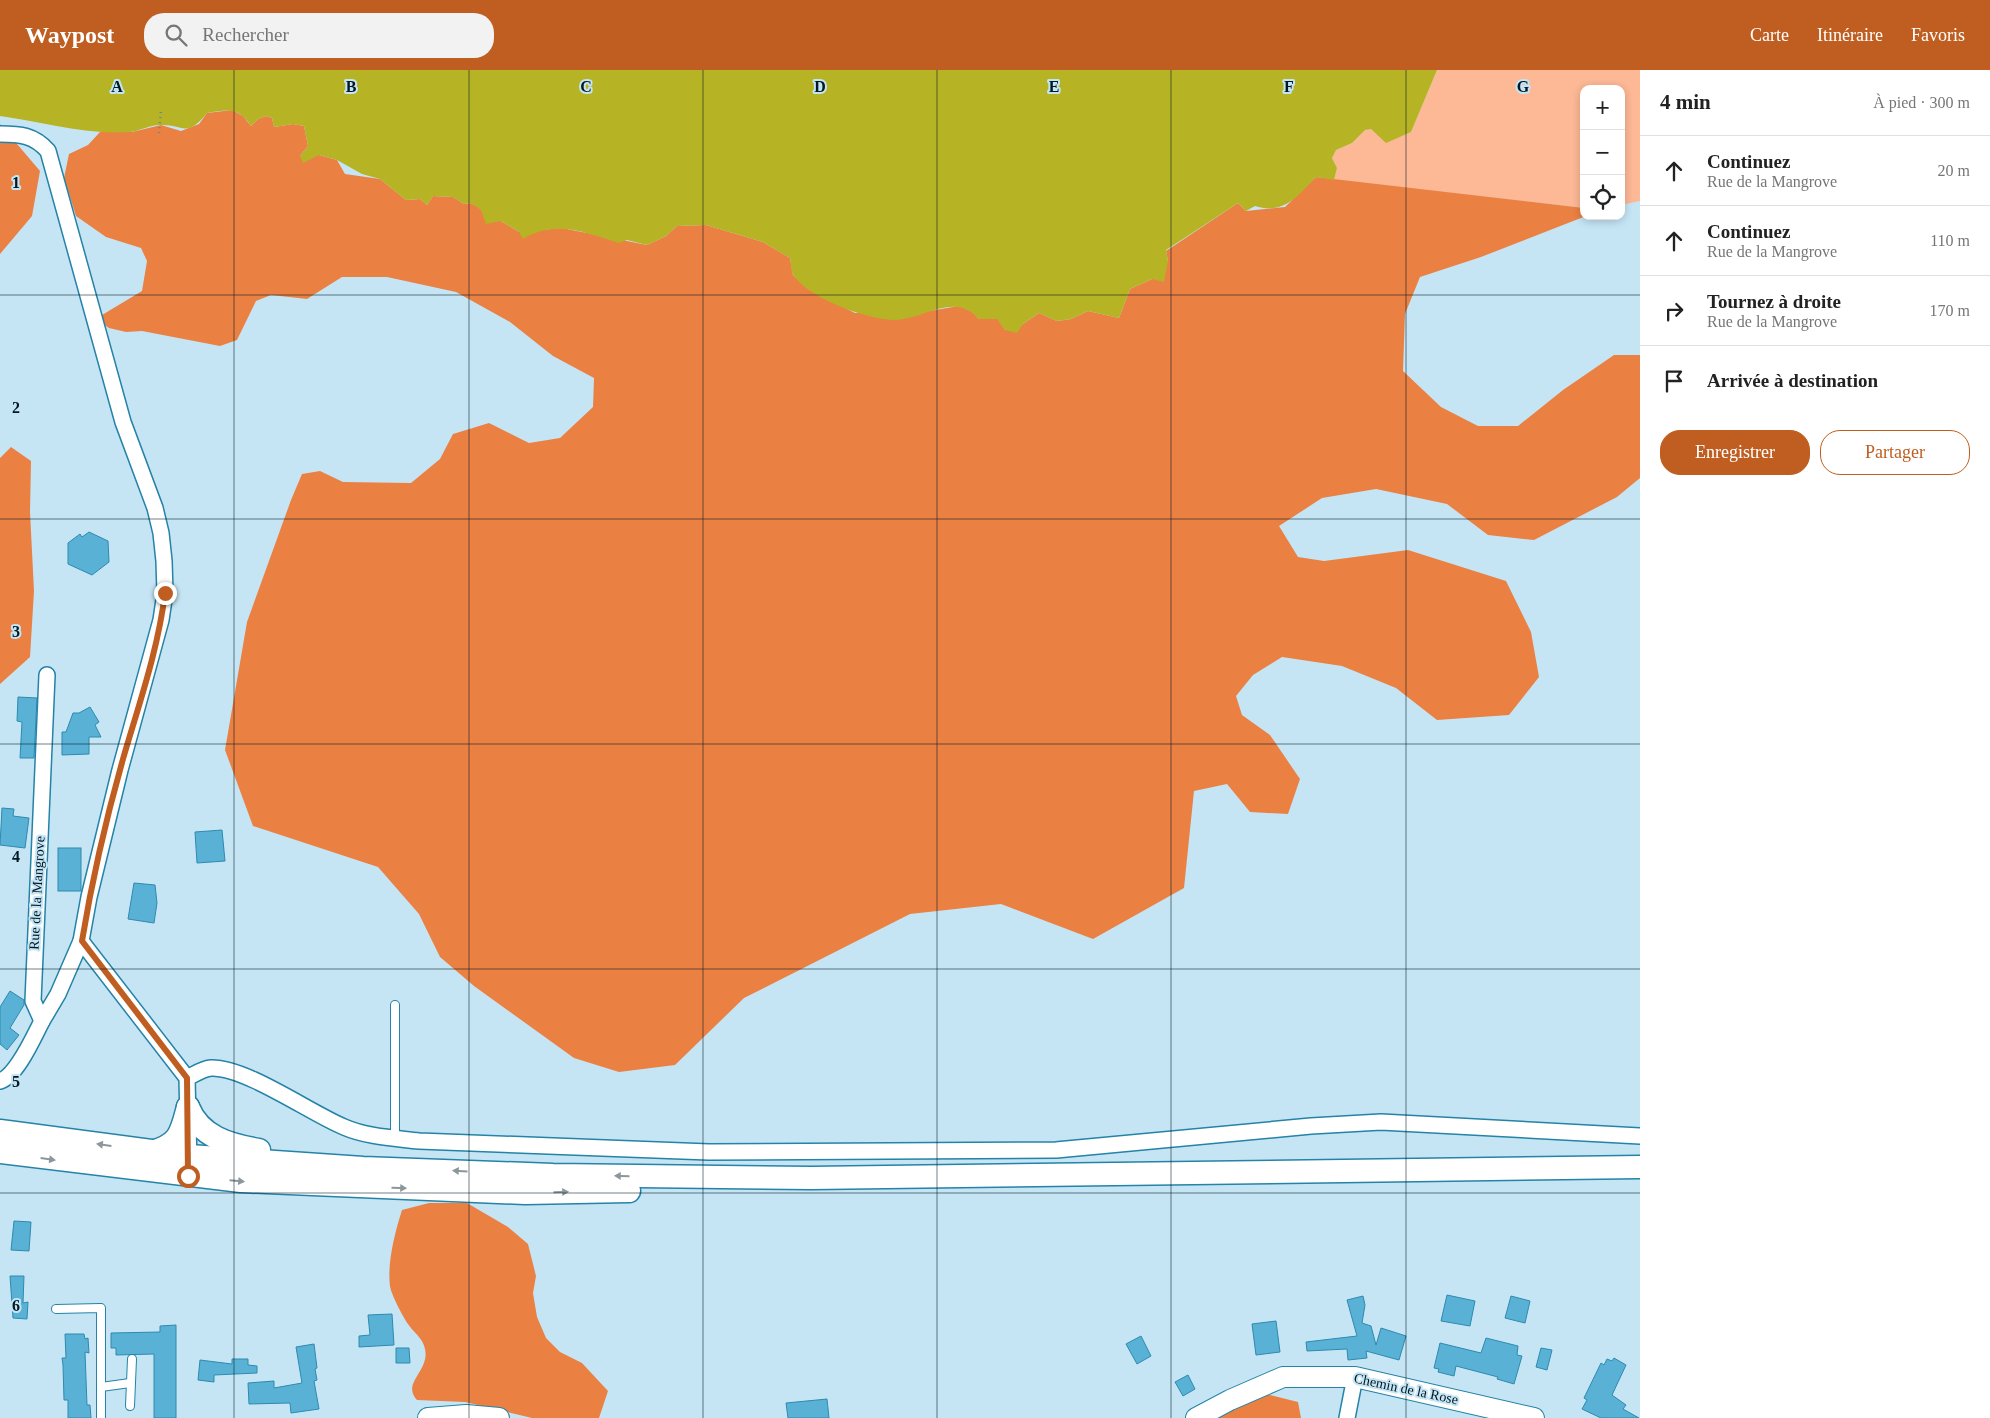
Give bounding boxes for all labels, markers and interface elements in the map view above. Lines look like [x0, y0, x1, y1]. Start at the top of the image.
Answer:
search box [144, 13, 494, 58]
icon: search [162, 21, 190, 49]
text: Waypost [25, 22, 114, 48]
text: Rechercher [202, 24, 289, 45]
text: Carte [1750, 25, 1789, 45]
text: Itinéraire [1817, 25, 1883, 45]
text: Favoris [1911, 25, 1965, 45]
text: A [111, 78, 123, 95]
text: B [346, 78, 357, 95]
text: C [580, 78, 592, 95]
text: D [814, 78, 826, 95]
text: E [1049, 78, 1059, 95]
text: F [1284, 78, 1294, 95]
text: G [1517, 78, 1530, 95]
map controls [1580, 85, 1625, 220]
button: + [1580, 85, 1625, 130]
text: 4 min [1660, 90, 1711, 114]
text: À pied · 300 m [1873, 94, 1970, 111]
button: − [1580, 130, 1625, 175]
text: Continuez [1707, 151, 1790, 172]
icon: ahead [1660, 157, 1688, 185]
text: 20 m [1938, 162, 1970, 179]
text: Rue de la Mangrove [1707, 173, 1837, 190]
text: 1 [12, 174, 20, 191]
button: locate [1580, 175, 1625, 220]
text: Continuez [1707, 221, 1790, 242]
icon: ahead [1660, 227, 1688, 255]
text: 110 m [1930, 232, 1970, 249]
text: Rue de la Mangrove [1707, 243, 1837, 260]
text: Tournez à droite [1707, 291, 1841, 312]
icon: right [1660, 297, 1688, 325]
text: 170 m [1930, 302, 1970, 319]
text: Rue de la Mangrove [1707, 313, 1837, 330]
icon: arrive [1660, 367, 1688, 395]
text: Arrivée à destination [1707, 370, 1878, 391]
text: 2 [12, 399, 20, 416]
button: Enregistrer [1660, 430, 1810, 475]
button: Partager [1820, 430, 1970, 475]
route end [154, 582, 177, 605]
text: 3 [12, 623, 20, 640]
street label: Rue de la Mangrove [27, 836, 47, 950]
text: 4 [12, 848, 20, 865]
text: 5 [12, 1073, 20, 1090]
one-way arrow [96, 1141, 112, 1149]
one-way arrow [41, 1155, 57, 1163]
route start [177, 1165, 200, 1188]
one-way arrow [451, 1167, 467, 1175]
one-way arrow [614, 1172, 630, 1180]
one-way arrow [229, 1177, 245, 1185]
one-way arrow [391, 1184, 407, 1192]
one-way arrow [554, 1188, 570, 1196]
text: 6 [12, 1297, 20, 1314]
street label: Chemin de la Rose [1353, 1371, 1459, 1407]

